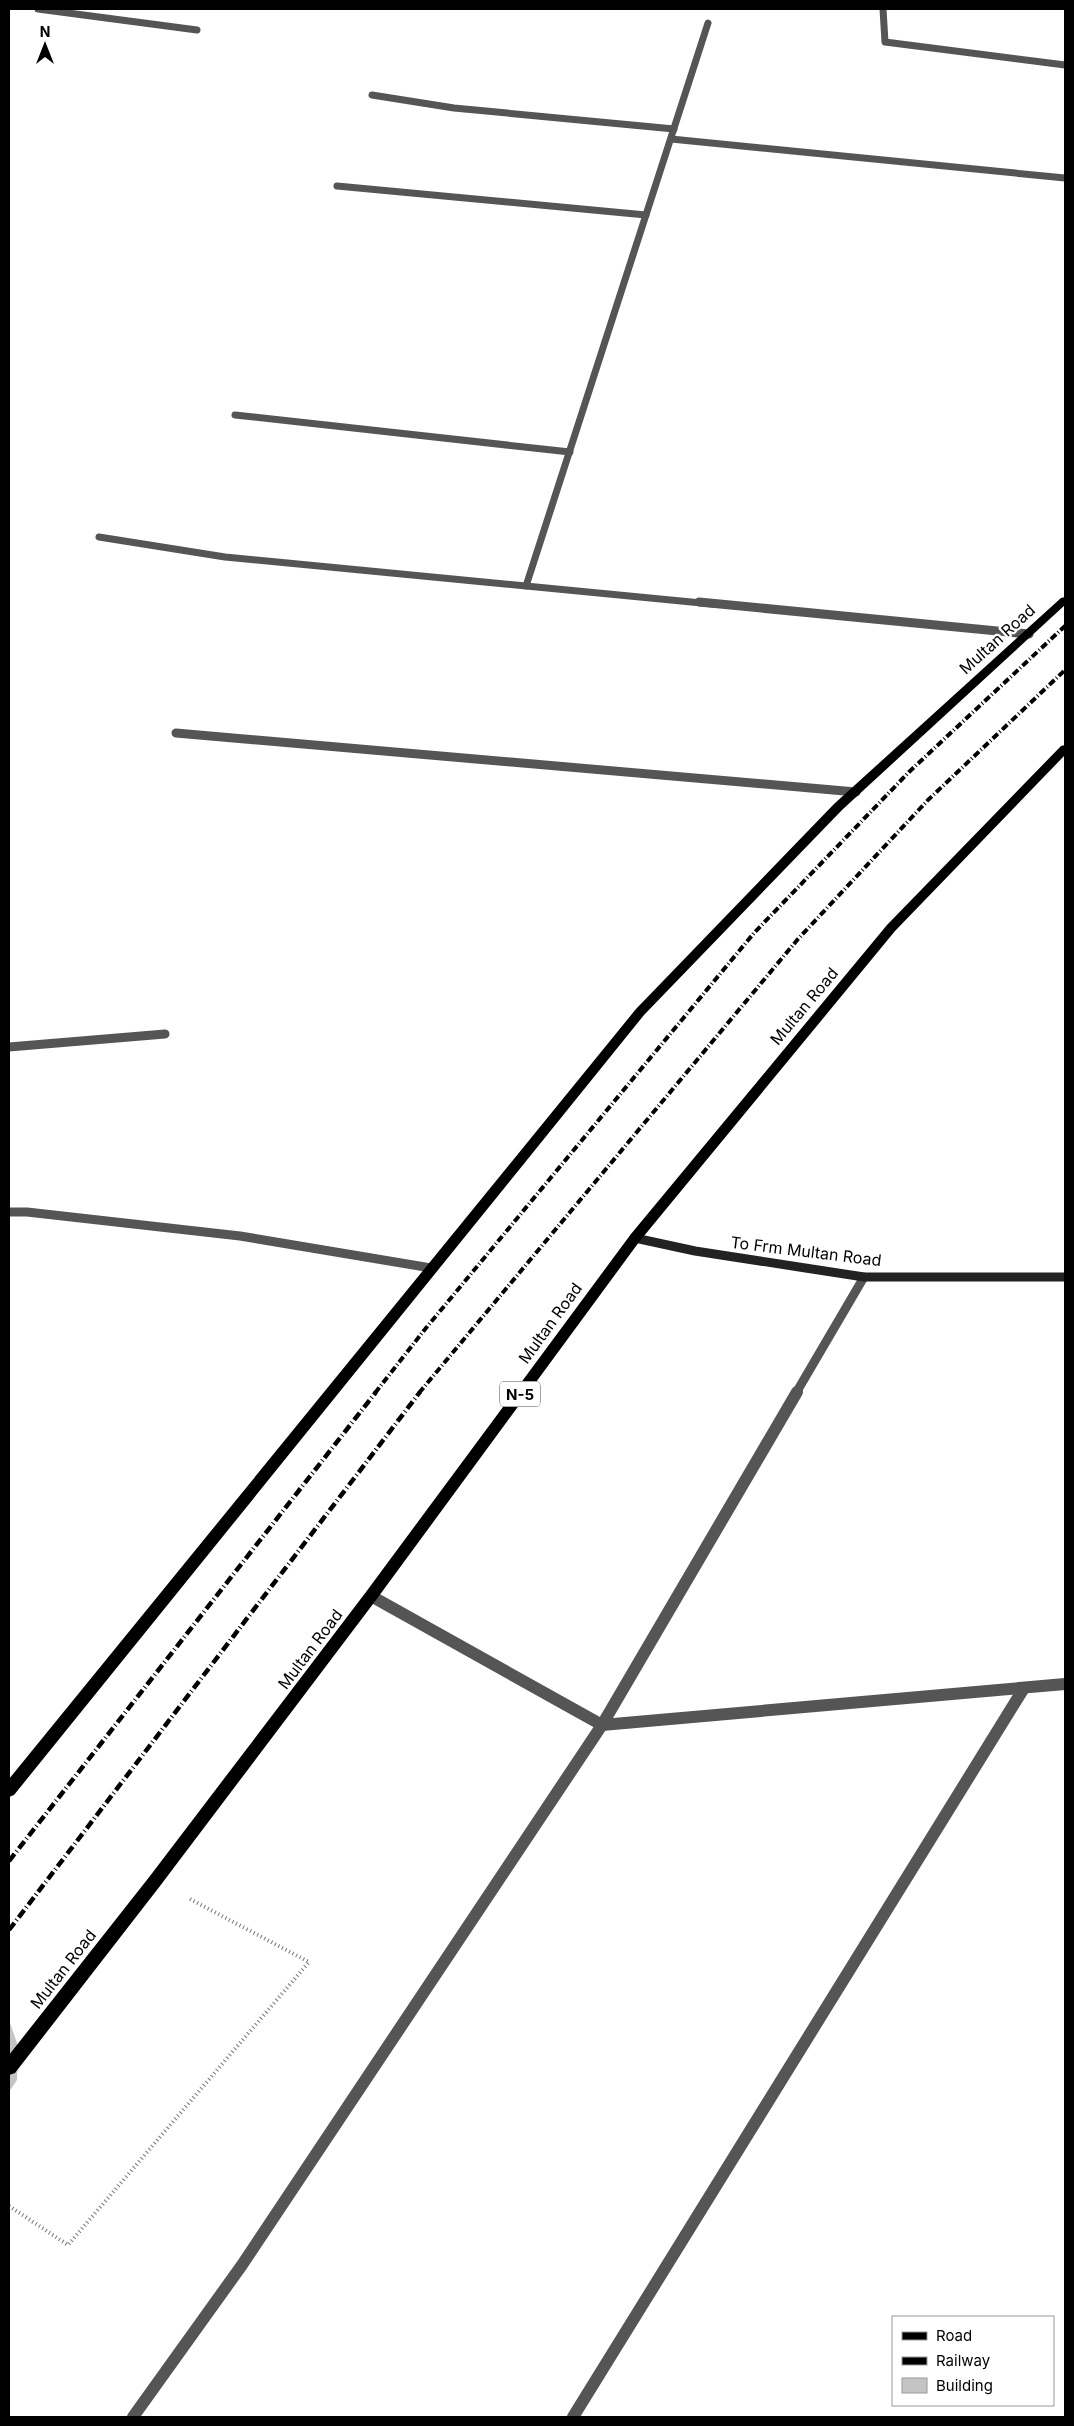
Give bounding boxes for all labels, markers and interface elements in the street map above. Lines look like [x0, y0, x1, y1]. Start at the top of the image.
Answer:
north arrow [20, 20, 70, 70]
text: N [40, 23, 50, 40]
street label: Multan Road [955, 600, 1039, 678]
street label: Multan Road [766, 963, 842, 1049]
street label: To Frm Multan Road [729, 1232, 883, 1270]
street label: Multan Road [514, 1279, 586, 1367]
road number: N-5 [500, 1382, 540, 1406]
street label: Multan Road [273, 1605, 347, 1693]
street label: Multan Road [26, 1925, 100, 2013]
legend [892, 2316, 1054, 2406]
text: Road [936, 2326, 972, 2345]
text: Railway [936, 2351, 991, 2370]
text: Building [936, 2376, 993, 2395]

